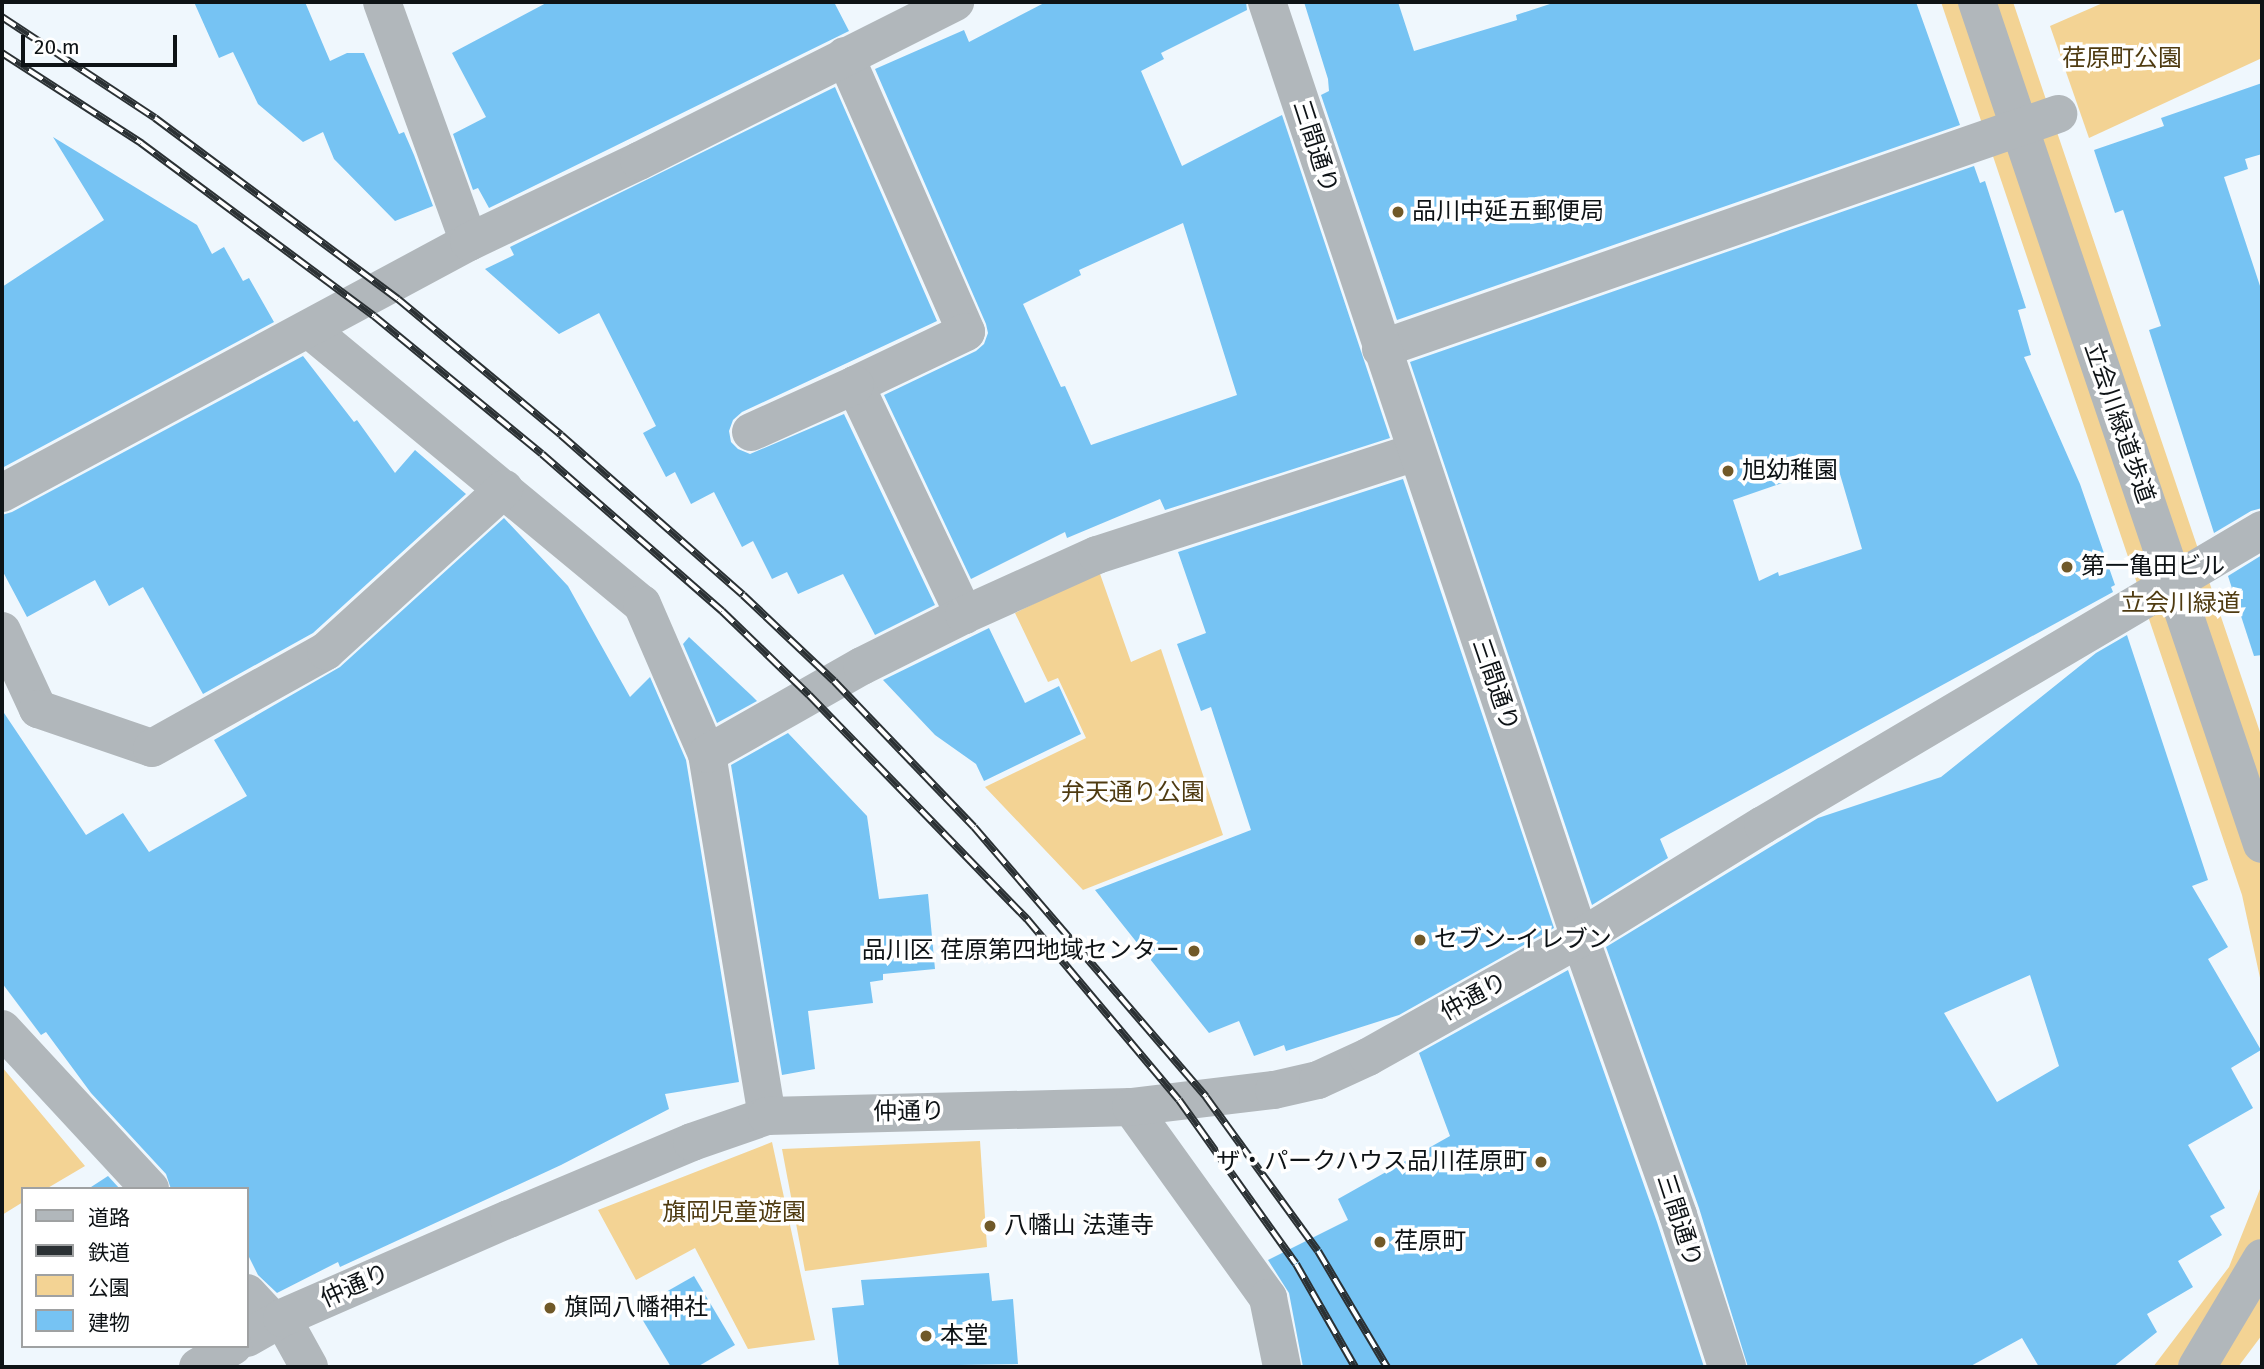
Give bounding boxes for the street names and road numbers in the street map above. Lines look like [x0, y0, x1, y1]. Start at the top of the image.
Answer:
street label: 三間通り [1286, 97, 1344, 197]
street label: 立会川緑道歩道 [2078, 339, 2160, 507]
street label: 三間通り [1466, 635, 1524, 735]
street label: 仲通り [1436, 967, 1512, 1027]
street label: 仲通り [873, 1097, 945, 1127]
street label: 三間通り [1650, 1171, 1708, 1271]
street label: 仲通り [316, 1258, 394, 1314]

